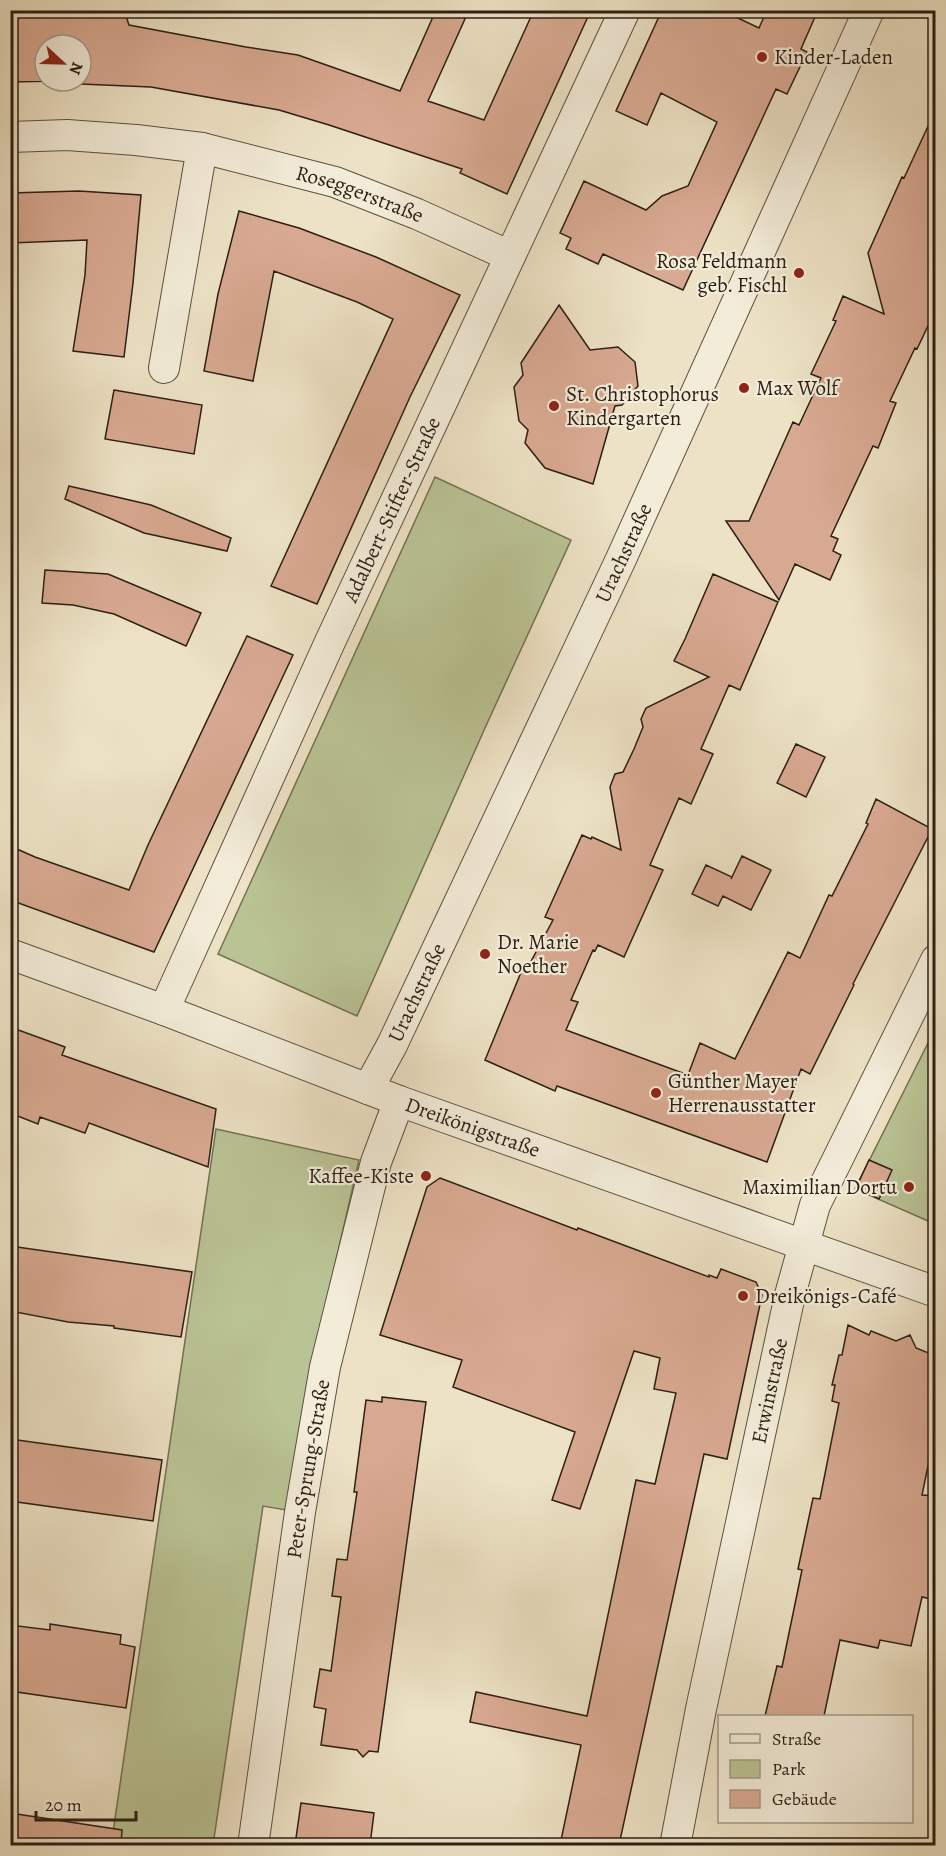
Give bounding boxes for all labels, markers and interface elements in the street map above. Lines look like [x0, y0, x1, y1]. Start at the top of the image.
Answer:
north arrow [33, 33, 93, 93]
place label: Kinder-Laden [774, 43, 893, 71]
marker: Kinder-Laden [755, 50, 769, 64]
text: N [63, 59, 88, 78]
street label: Roseggerstraße [293, 159, 428, 229]
place label: Rosa Feldmann geb. Fischl [656, 247, 787, 299]
marker: Rosa Feldmann geb. Fischl [792, 266, 806, 280]
place label: Max Wolf [756, 374, 841, 402]
place label: St. Christophorus Kindergarten [566, 380, 719, 432]
marker: Max Wolf [737, 381, 751, 395]
marker: St. Christophorus Kindergarten [547, 399, 561, 413]
street label: Adalbert-Stifter-Straße [336, 412, 447, 608]
street label: Urachstraße [588, 499, 658, 607]
place label: Dr. Marie Noether [497, 928, 579, 980]
street label: Urachstraße [381, 938, 452, 1047]
marker: Dr. Marie Noether [478, 947, 492, 961]
place label: Günther Mayer Herrenausstatter [668, 1067, 816, 1119]
marker: Günther Mayer Herrenausstatter [649, 1086, 663, 1100]
street label: Dreikönigstraße [401, 1090, 544, 1164]
place label: Kaffee-Kiste [308, 1162, 414, 1190]
marker: Kaffee-Kiste [419, 1169, 433, 1183]
place label: Maximilian Dortu [742, 1173, 898, 1201]
marker: Maximilian Dortu [902, 1180, 916, 1194]
place label: Dreikönigs-Café [755, 1282, 897, 1310]
marker: Dreikönigs-Café [736, 1289, 750, 1303]
street label: Erwinstraße [744, 1335, 794, 1446]
street label: Peter-Sprung-Straße [280, 1377, 337, 1560]
legend [718, 1715, 913, 1823]
text: Straße [772, 1727, 821, 1751]
text: Park [772, 1757, 806, 1781]
scale bar [36, 1784, 136, 1822]
text: Gebäude [772, 1787, 837, 1811]
text: 20 m [45, 1793, 82, 1817]

